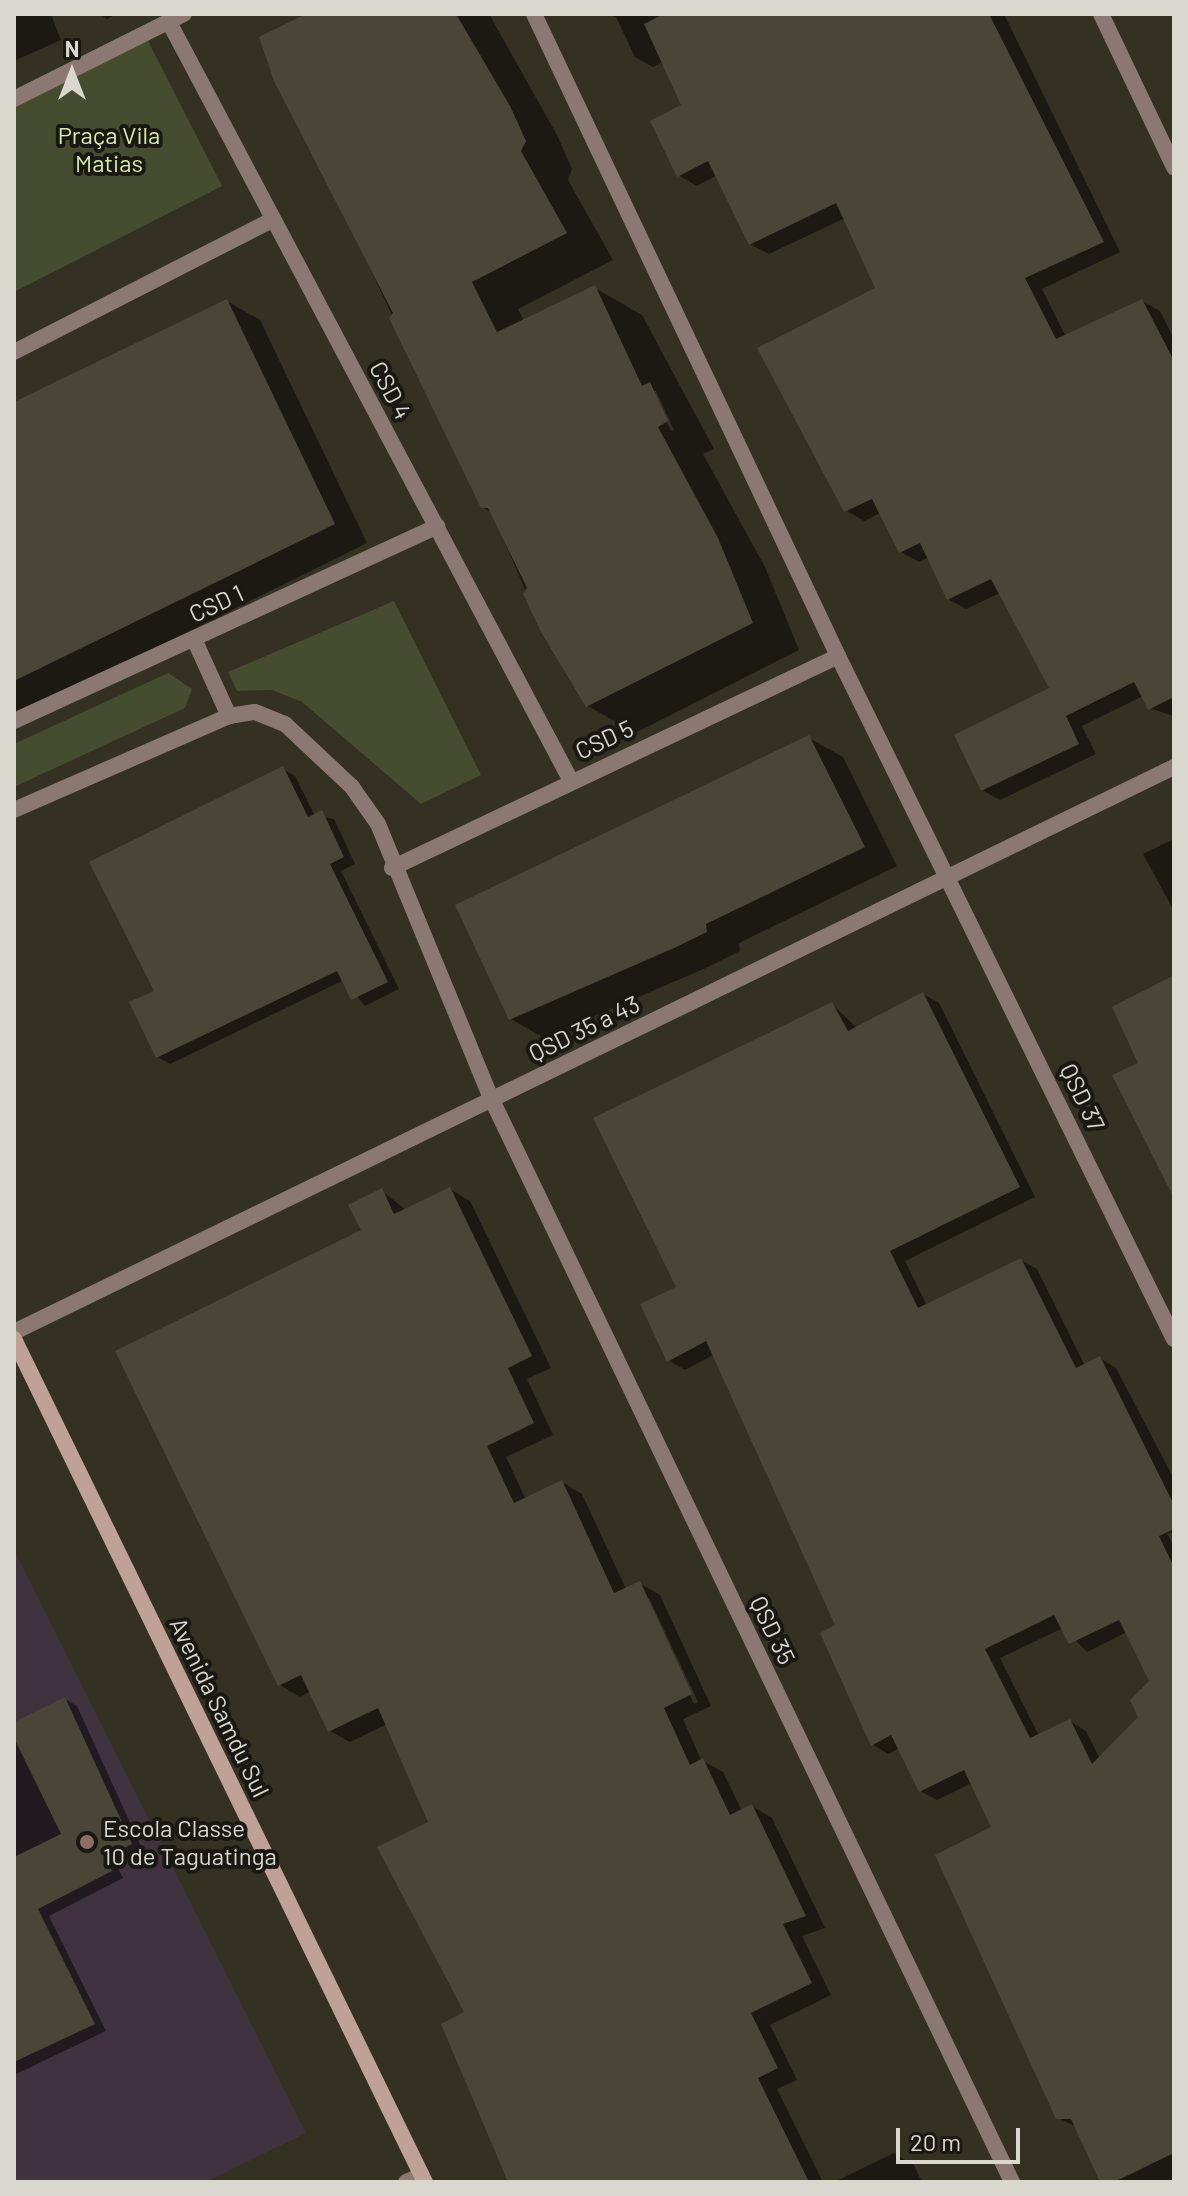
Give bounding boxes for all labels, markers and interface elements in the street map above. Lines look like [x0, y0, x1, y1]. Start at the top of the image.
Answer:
north arrow [32, 32, 112, 112]
text: N [65, 35, 79, 61]
park label: Praça Vila Matias [58, 121, 160, 177]
street label: CSD 4 [364, 356, 418, 424]
street label: CSD 1 [184, 578, 248, 628]
street label: CSD 5 [570, 713, 638, 765]
street label: QSD 35 a 43 [524, 989, 644, 1067]
street label: QSD 37 [1054, 1059, 1112, 1135]
street label: QSD 35 [744, 1591, 802, 1669]
street label: Avenida Samdu Sul [164, 1613, 276, 1801]
place label: Escola Classe 10 de Taguatinga [103, 1814, 277, 1870]
marker: Escola Classe 10 de Taguatinga [78, 1833, 96, 1851]
scale bar [900, 2112, 1024, 2162]
text: 20 m [910, 2127, 961, 2156]

